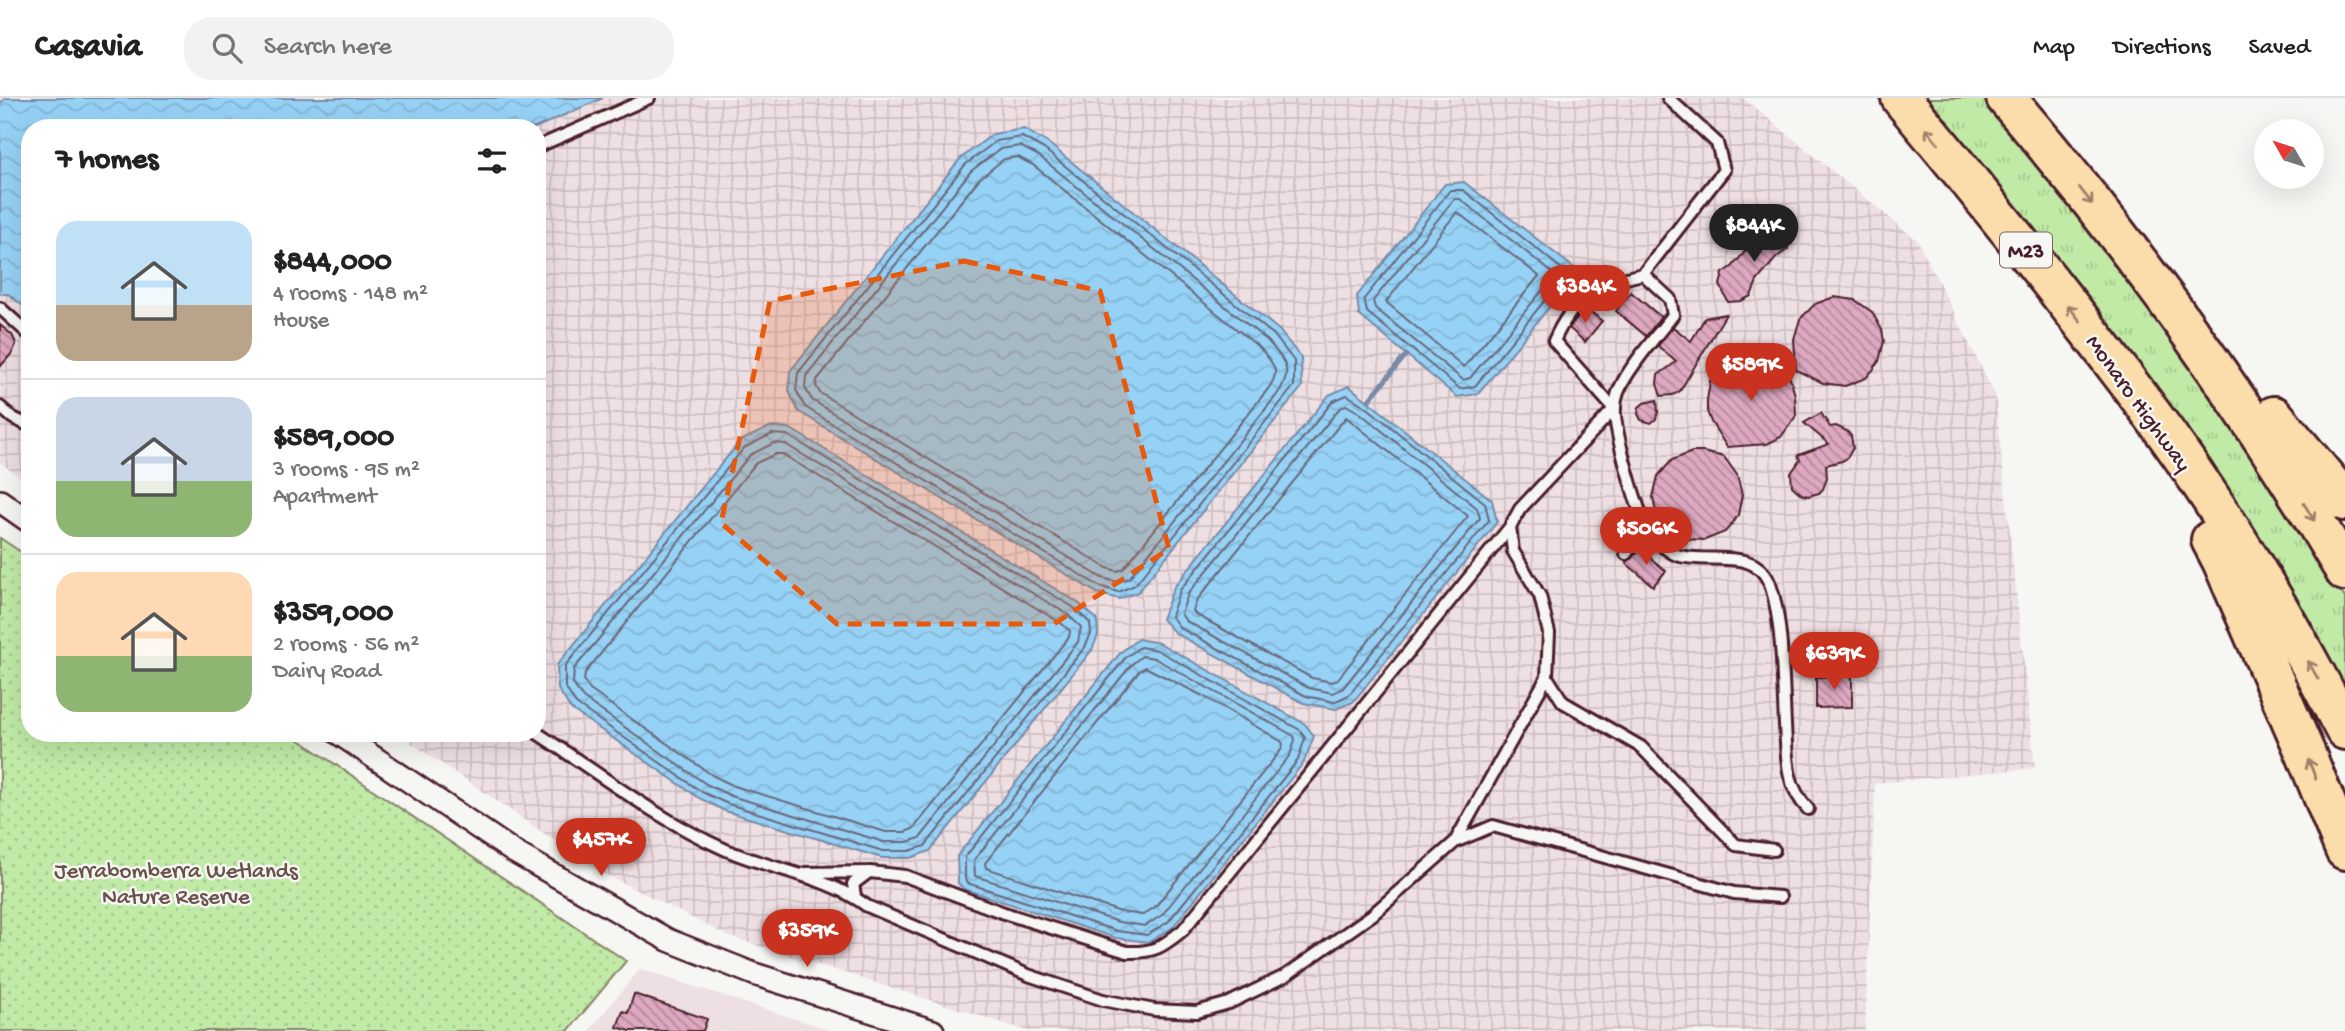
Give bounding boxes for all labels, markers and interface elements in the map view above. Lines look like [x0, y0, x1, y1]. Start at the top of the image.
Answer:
search box [184, 17, 674, 80]
text: Casavia [35, 29, 142, 67]
icon: search [208, 29, 246, 67]
text: Search here [264, 33, 392, 64]
text: Map [2033, 34, 2075, 63]
text: Directions [2113, 34, 2211, 63]
text: Saved [2249, 34, 2310, 63]
north arrow [2254, 119, 2324, 189]
map controls [2254, 119, 2324, 189]
one-way arrow [1924, 127, 1940, 145]
icon: filters [473, 142, 511, 180]
text: 7 homes [56, 144, 158, 179]
one-way arrow [2079, 186, 2094, 204]
pin: $844K [1705, 204, 1803, 264]
text: $844K [1725, 213, 1783, 240]
road number: M23 [2000, 232, 2052, 268]
text: $844,000 [273, 246, 392, 281]
icon: home [112, 249, 196, 333]
pin: $384K [1536, 266, 1634, 325]
text: $384K [1556, 274, 1614, 301]
text: 4 rooms · 148 m² [273, 281, 428, 308]
one-way arrow [2067, 305, 2082, 323]
text: House [273, 308, 329, 335]
street label: Monaro Highway [2078, 330, 2196, 478]
pin: $589K [1702, 344, 1800, 403]
text: $589K [1721, 352, 1781, 379]
text: $589,000 [273, 422, 394, 457]
icon: home [112, 425, 196, 509]
text: 3 rooms · 95 m² [273, 457, 420, 484]
text: Apartment [273, 484, 377, 511]
one-way arrow [2303, 501, 2317, 521]
pin: $506K [1597, 508, 1695, 567]
text: $506K [1616, 516, 1676, 543]
text: $359,000 [273, 597, 393, 632]
icon: home [112, 600, 196, 684]
text: 2 rooms · 56 m² [273, 632, 419, 659]
pin: $639K [1785, 632, 1883, 692]
text: $639K [1805, 641, 1863, 668]
text: Dairy Road [273, 659, 381, 686]
one-way arrow [2306, 660, 2320, 680]
one-way arrow [2305, 759, 2318, 780]
pin: $457K [552, 818, 650, 878]
text: $457K [572, 827, 630, 854]
park label: Jerrabomberra Wetlands Nature Reserve [54, 859, 298, 912]
pin: $359K [758, 910, 856, 969]
text: $359K [778, 918, 836, 945]

